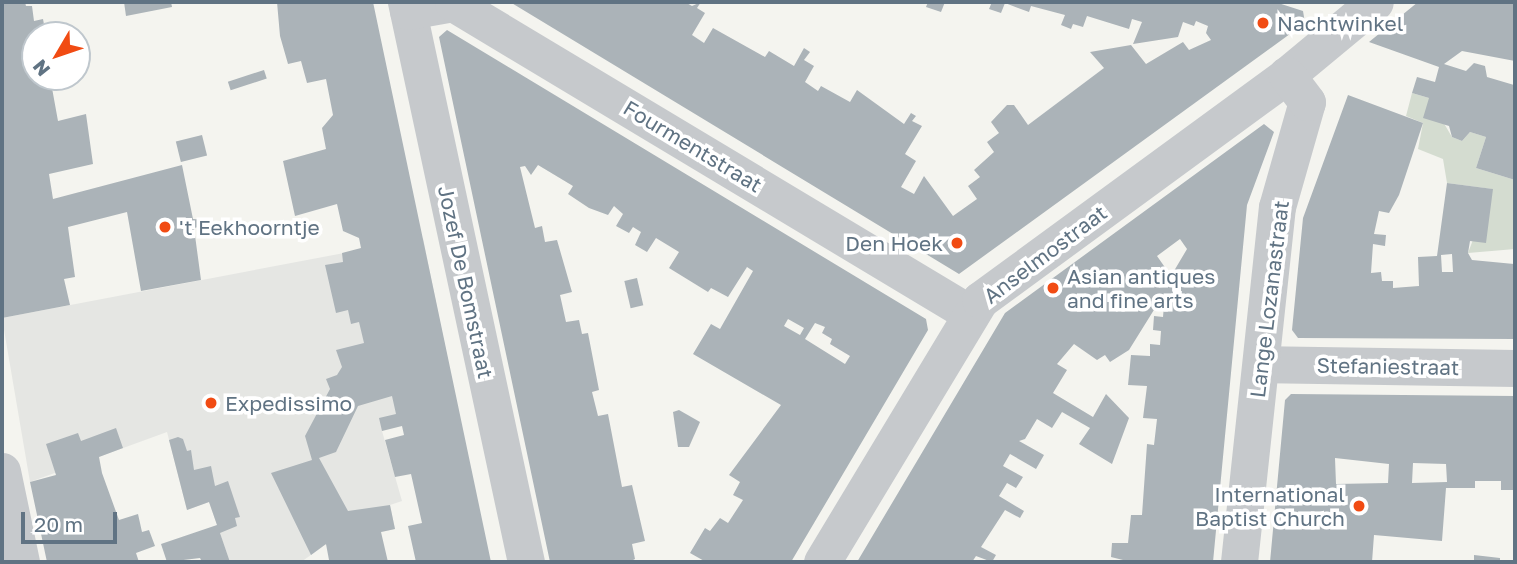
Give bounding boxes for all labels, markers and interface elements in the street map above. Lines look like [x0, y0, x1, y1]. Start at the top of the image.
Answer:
place label: Nachtwinkel [1277, 10, 1403, 36]
marker: Nachtwinkel [1255, 15, 1271, 31]
north arrow [21, 21, 91, 91]
text: N [27, 55, 54, 81]
street label: Fourmentstraat [619, 95, 767, 197]
street label: Jozef De Bomstraat [433, 183, 499, 381]
street label: Lange Lozanastraat [1244, 199, 1294, 399]
street label: Anselmostraat [978, 200, 1112, 308]
place label: 't Eekhoorntje [179, 214, 320, 240]
marker: 't Eekhoorntje [157, 219, 173, 235]
place label: Den Hoek [845, 230, 943, 256]
marker: Den Hoek [949, 235, 965, 251]
place label: Asian antiques and fine arts [1067, 263, 1215, 313]
marker: Asian antiques and fine arts [1045, 280, 1061, 296]
street label: Stefaniestraat [1316, 352, 1460, 380]
place label: Expedissimo [225, 390, 352, 416]
marker: Expedissimo [203, 395, 219, 411]
place label: International Baptist Church [1195, 481, 1345, 531]
scale bar [24, 498, 121, 542]
marker: International Baptist Church [1351, 498, 1367, 514]
text: 20 m [34, 511, 83, 537]

